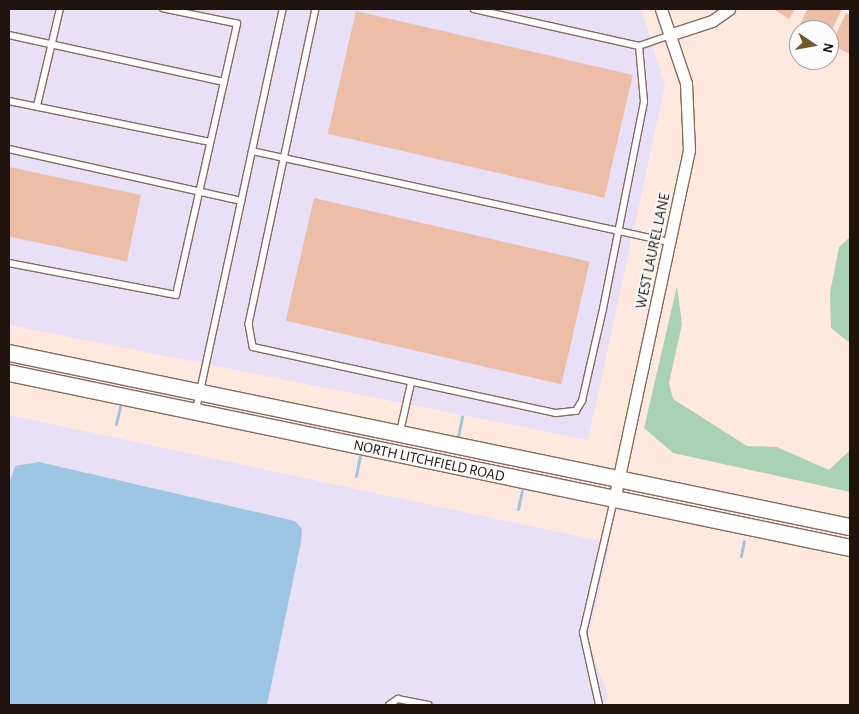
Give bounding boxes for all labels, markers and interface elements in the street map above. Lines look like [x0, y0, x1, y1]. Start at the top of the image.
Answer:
north arrow [789, 20, 839, 70]
text: N [820, 42, 836, 54]
street label: WEST LAUREL LANE [632, 191, 674, 311]
street label: NORTH LITCHFIELD ROAD [352, 436, 506, 486]

